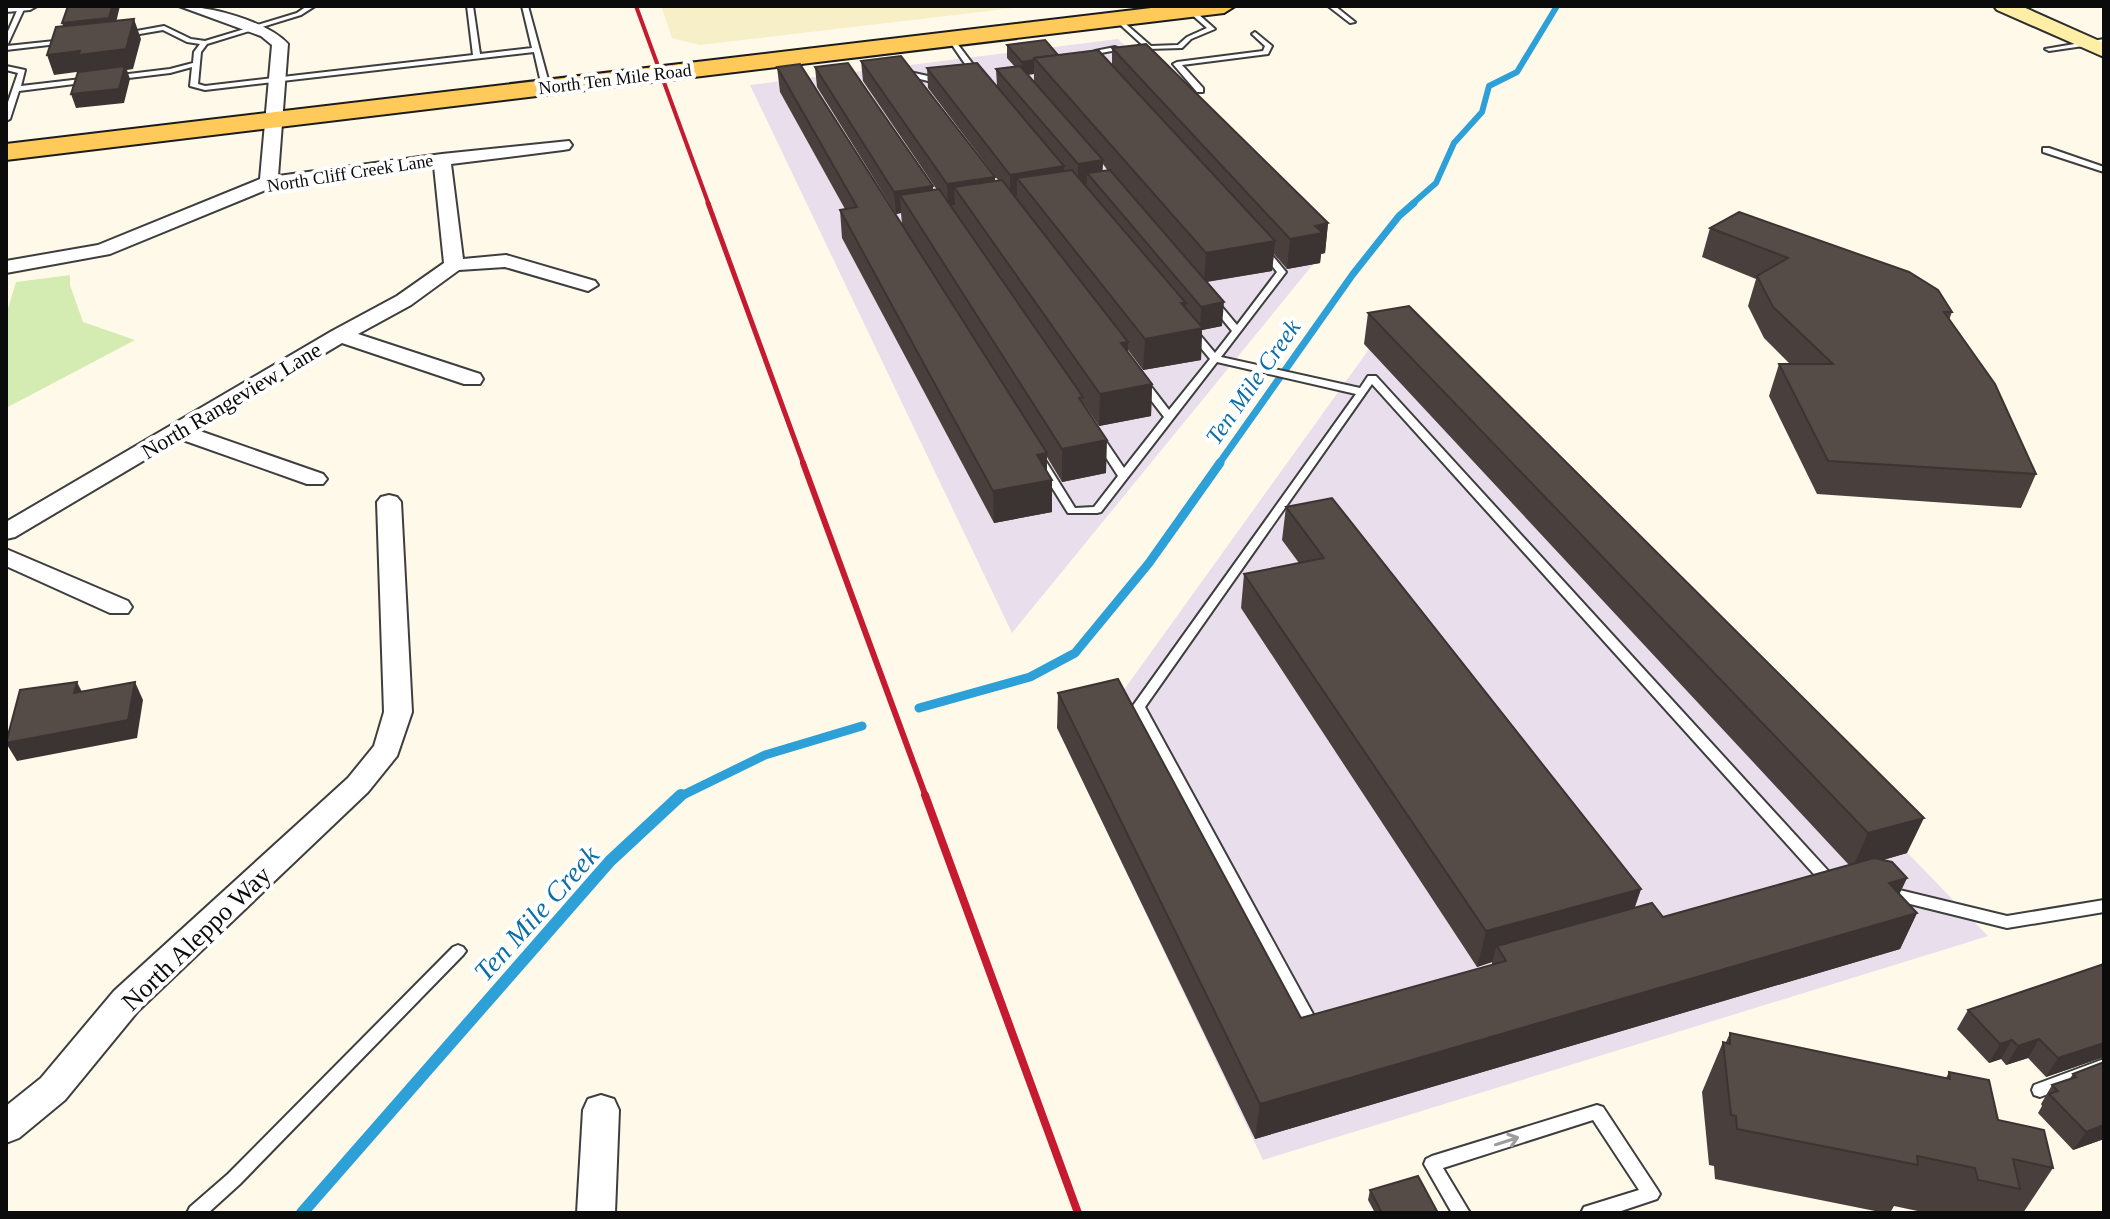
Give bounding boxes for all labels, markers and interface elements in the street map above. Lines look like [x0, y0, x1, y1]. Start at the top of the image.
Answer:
street label: North Ten Mile Road [537, 60, 693, 98]
street label: North Cliff Creek Lane [265, 150, 435, 196]
water label: Ten Mile Creek [1200, 314, 1306, 449]
street label: North Rangeview Lane [137, 337, 326, 464]
water label: Ten Mile Creek [468, 839, 605, 987]
street label: North Aleppo Way [116, 860, 277, 1017]
one-way arrow [1494, 1132, 1519, 1147]

